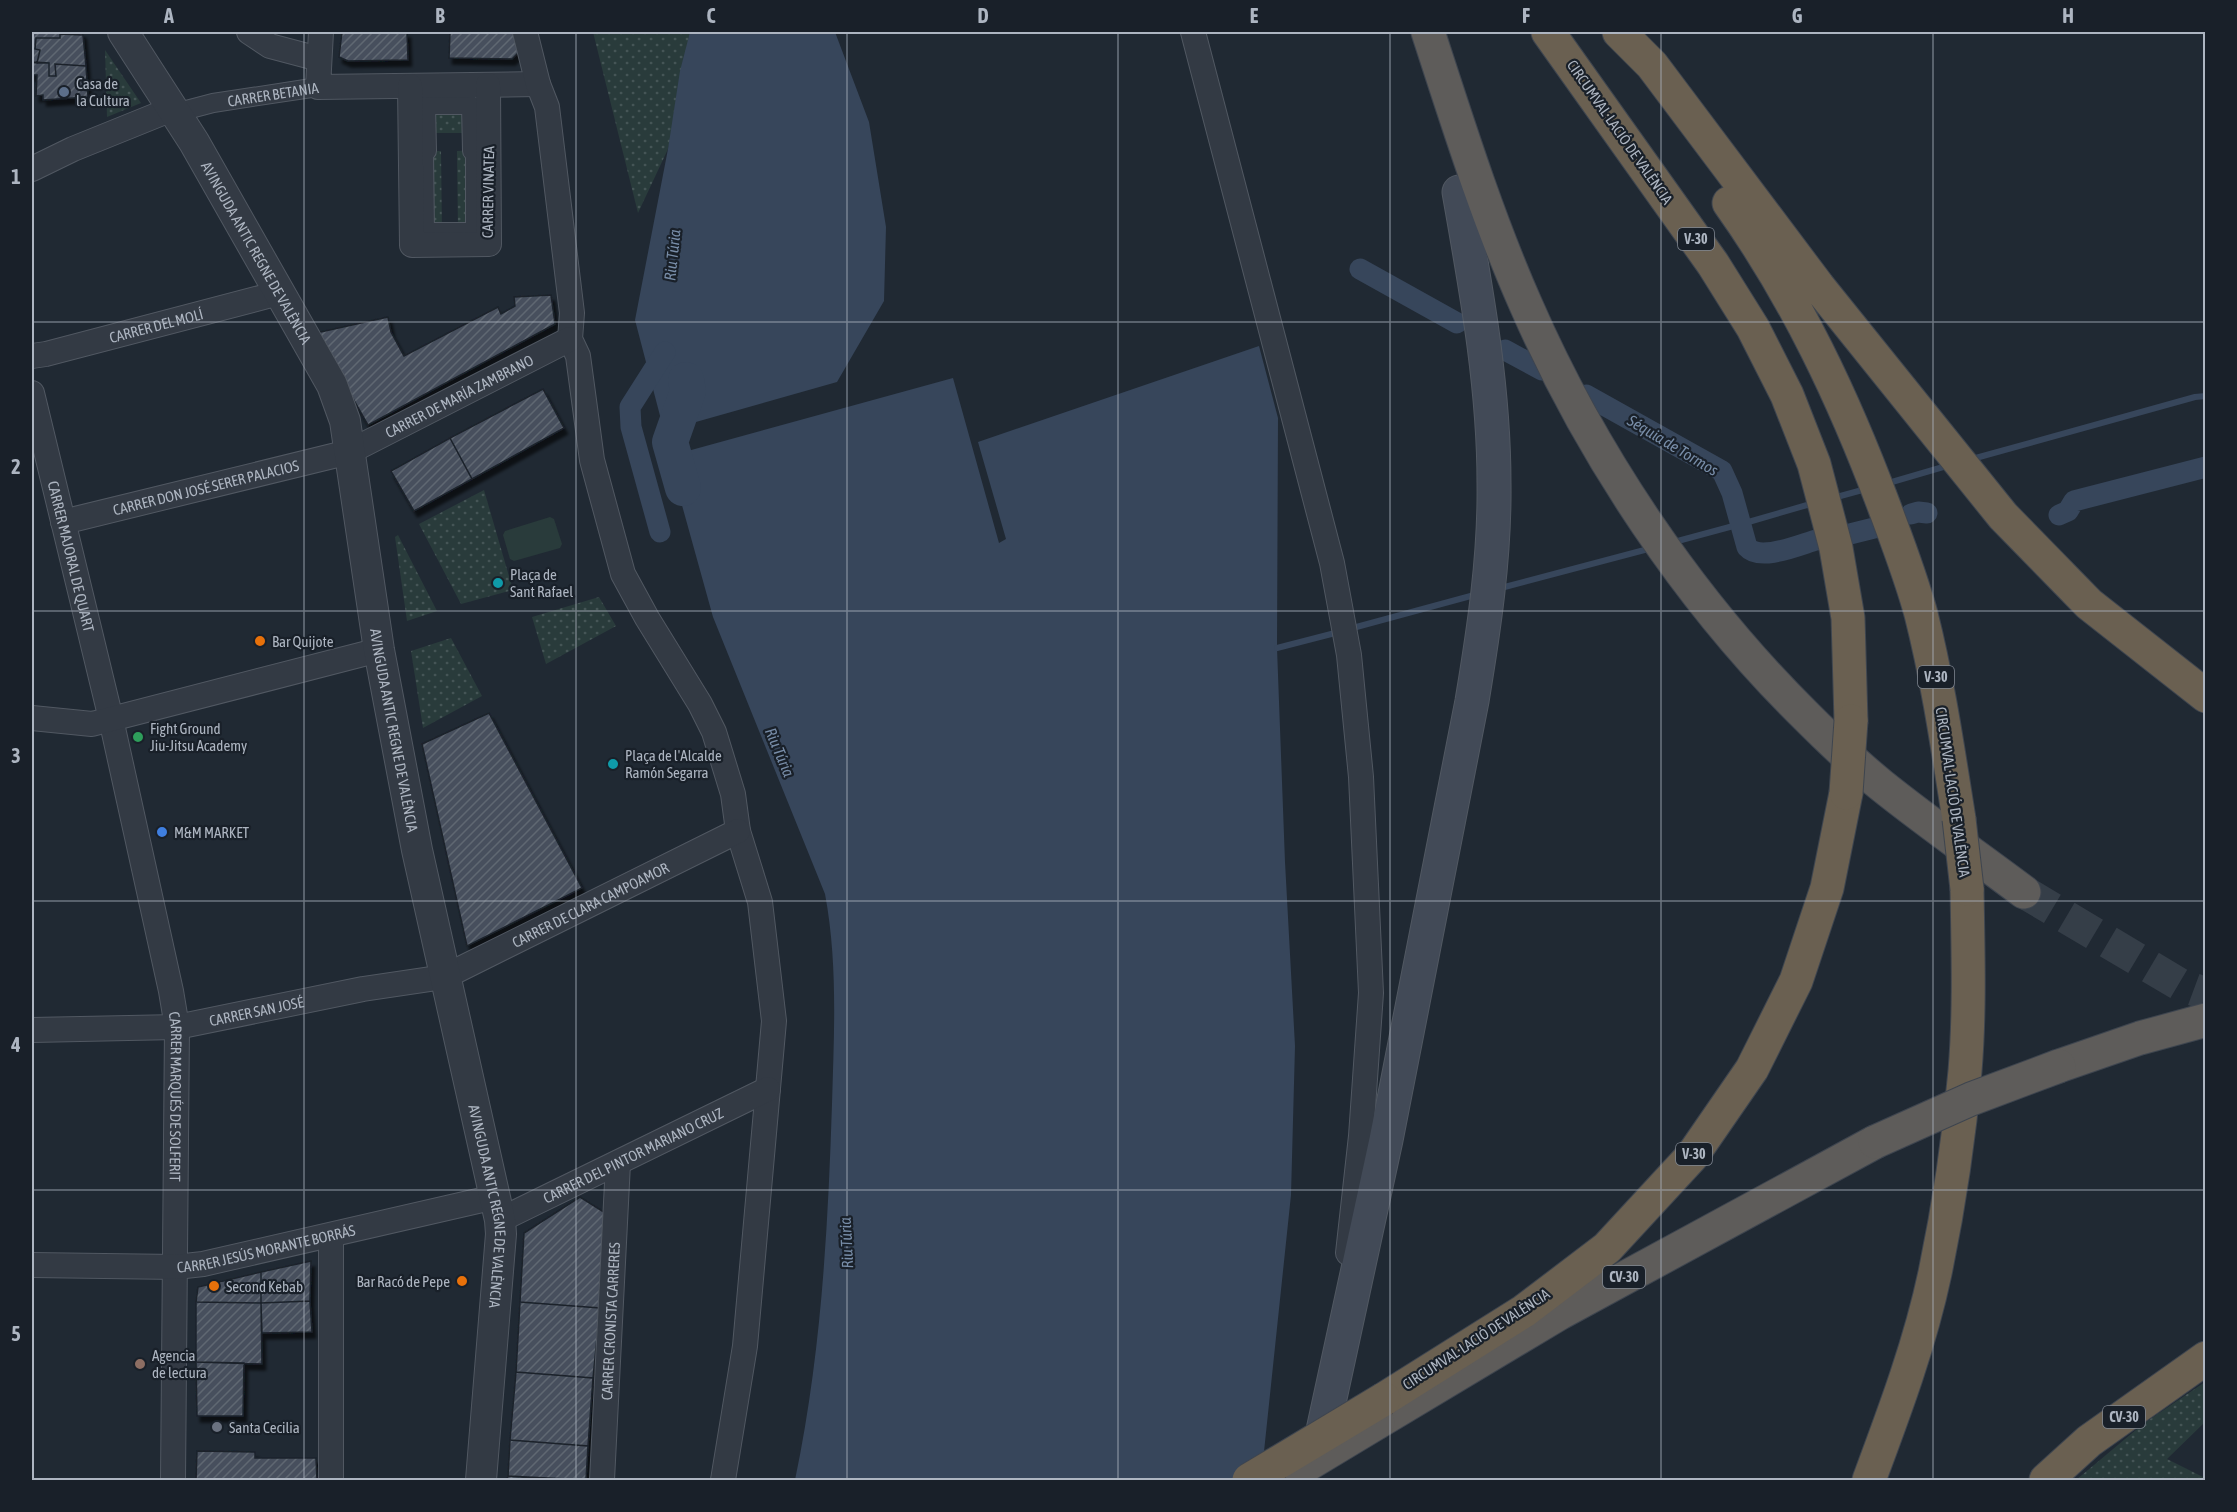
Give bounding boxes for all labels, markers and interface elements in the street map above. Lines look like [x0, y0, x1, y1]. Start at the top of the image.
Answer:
text: A [163, 4, 174, 27]
text: B [435, 4, 445, 27]
text: C [707, 4, 716, 27]
text: D [977, 4, 989, 27]
text: E [1250, 4, 1259, 27]
text: F [1522, 4, 1530, 27]
text: G [1792, 4, 1803, 27]
text: H [2062, 4, 2074, 27]
street label: CIRCUMVAL·LACIÓ DE VALÈNCIA [1564, 57, 1677, 208]
place label: Casa de la Cultura [76, 75, 130, 109]
street label: CARRER BETANIA [226, 78, 320, 109]
marker: Casa de la Cultura [57, 85, 71, 99]
street label: CARRER VINATEA [479, 145, 497, 238]
street label: AVINGUDA ANTIC REGNE DE VALÈNCIA [198, 158, 315, 347]
text: 1 [11, 165, 21, 188]
water label: Riu Túria [660, 228, 684, 282]
road number: V-30 [1678, 228, 1714, 250]
street label: CARRER DEL MOLÍ [107, 305, 205, 346]
street label: CARRER DE MARÍA ZAMBRANO [382, 351, 536, 441]
water label: Séquia de Tormos [1623, 410, 1722, 480]
text: 2 [11, 455, 21, 478]
street label: CARRER DON JOSÉ SERER PALACIOS [111, 456, 300, 518]
street label: CARRER MAJORAL DE QUART [45, 479, 98, 634]
place label: Plaça de Sant Rafael [510, 566, 573, 600]
marker: Plaça de Sant Rafael [491, 576, 505, 590]
street label: AVINGUDA ANTIC REGNE DE VALÈNCIA [367, 627, 422, 834]
place label: Bar Quijote [272, 633, 334, 650]
marker: Bar Quijote [253, 634, 267, 648]
road number: V-30 [1918, 666, 1954, 688]
street label: CIRCUMVAL·LACIÓ DE VALÈNCIA [1933, 706, 1973, 879]
place label: Fight Ground Jiu-Jitsu Academy [150, 720, 247, 754]
water label: Riu Túria [762, 725, 799, 780]
marker: Fight Ground Jiu-Jitsu Academy [131, 730, 145, 744]
text: 3 [11, 744, 21, 767]
place label: Plaça de l'Alcalde Ramón Segarra [625, 747, 722, 781]
marker: Plaça de l'Alcalde Ramón Segarra [606, 757, 620, 771]
place label: M&M MARKET [174, 824, 250, 841]
marker: M&M MARKET [155, 825, 169, 839]
street label: CARRER DE CLARA CAMPOAMOR [509, 858, 672, 950]
street label: CARRER SAN JOSÉ [208, 993, 306, 1029]
street label: CARRER MARQUÉS DE SOLFERIT [166, 1010, 186, 1182]
text: 4 [10, 1033, 21, 1056]
street label: AVINGUDA ANTIC REGNE DE VALÈNCIA [466, 1103, 510, 1309]
street label: CARRER DEL PINTOR MARIANO CRUZ [540, 1104, 726, 1206]
road number: V-30 [1676, 1143, 1712, 1165]
water label: Riu Túria [836, 1216, 856, 1269]
street label: CARRER JESÚS MORANTE BORRÁS [176, 1221, 357, 1275]
street label: CARRER CRONISTA CARRERES [598, 1242, 622, 1401]
road number: CV-30 [1603, 1266, 1645, 1288]
place label: Bar Racó de Pepe [356, 1273, 450, 1290]
marker: Bar Racó de Pepe [455, 1274, 469, 1288]
place label: Second Kebab [226, 1278, 303, 1295]
marker: Second Kebab [207, 1279, 221, 1293]
street label: CIRCUMVAL·LACIÓ DE VALÈNCIA [1399, 1285, 1553, 1393]
text: 5 [11, 1322, 21, 1345]
place label: Agencia de lectura [152, 1347, 207, 1381]
marker: Agencia de lectura [133, 1357, 147, 1371]
road number: CV-30 [2103, 1406, 2145, 1428]
place label: Santa Cecilia [229, 1419, 300, 1436]
marker: Santa Cecilia [210, 1420, 224, 1434]

